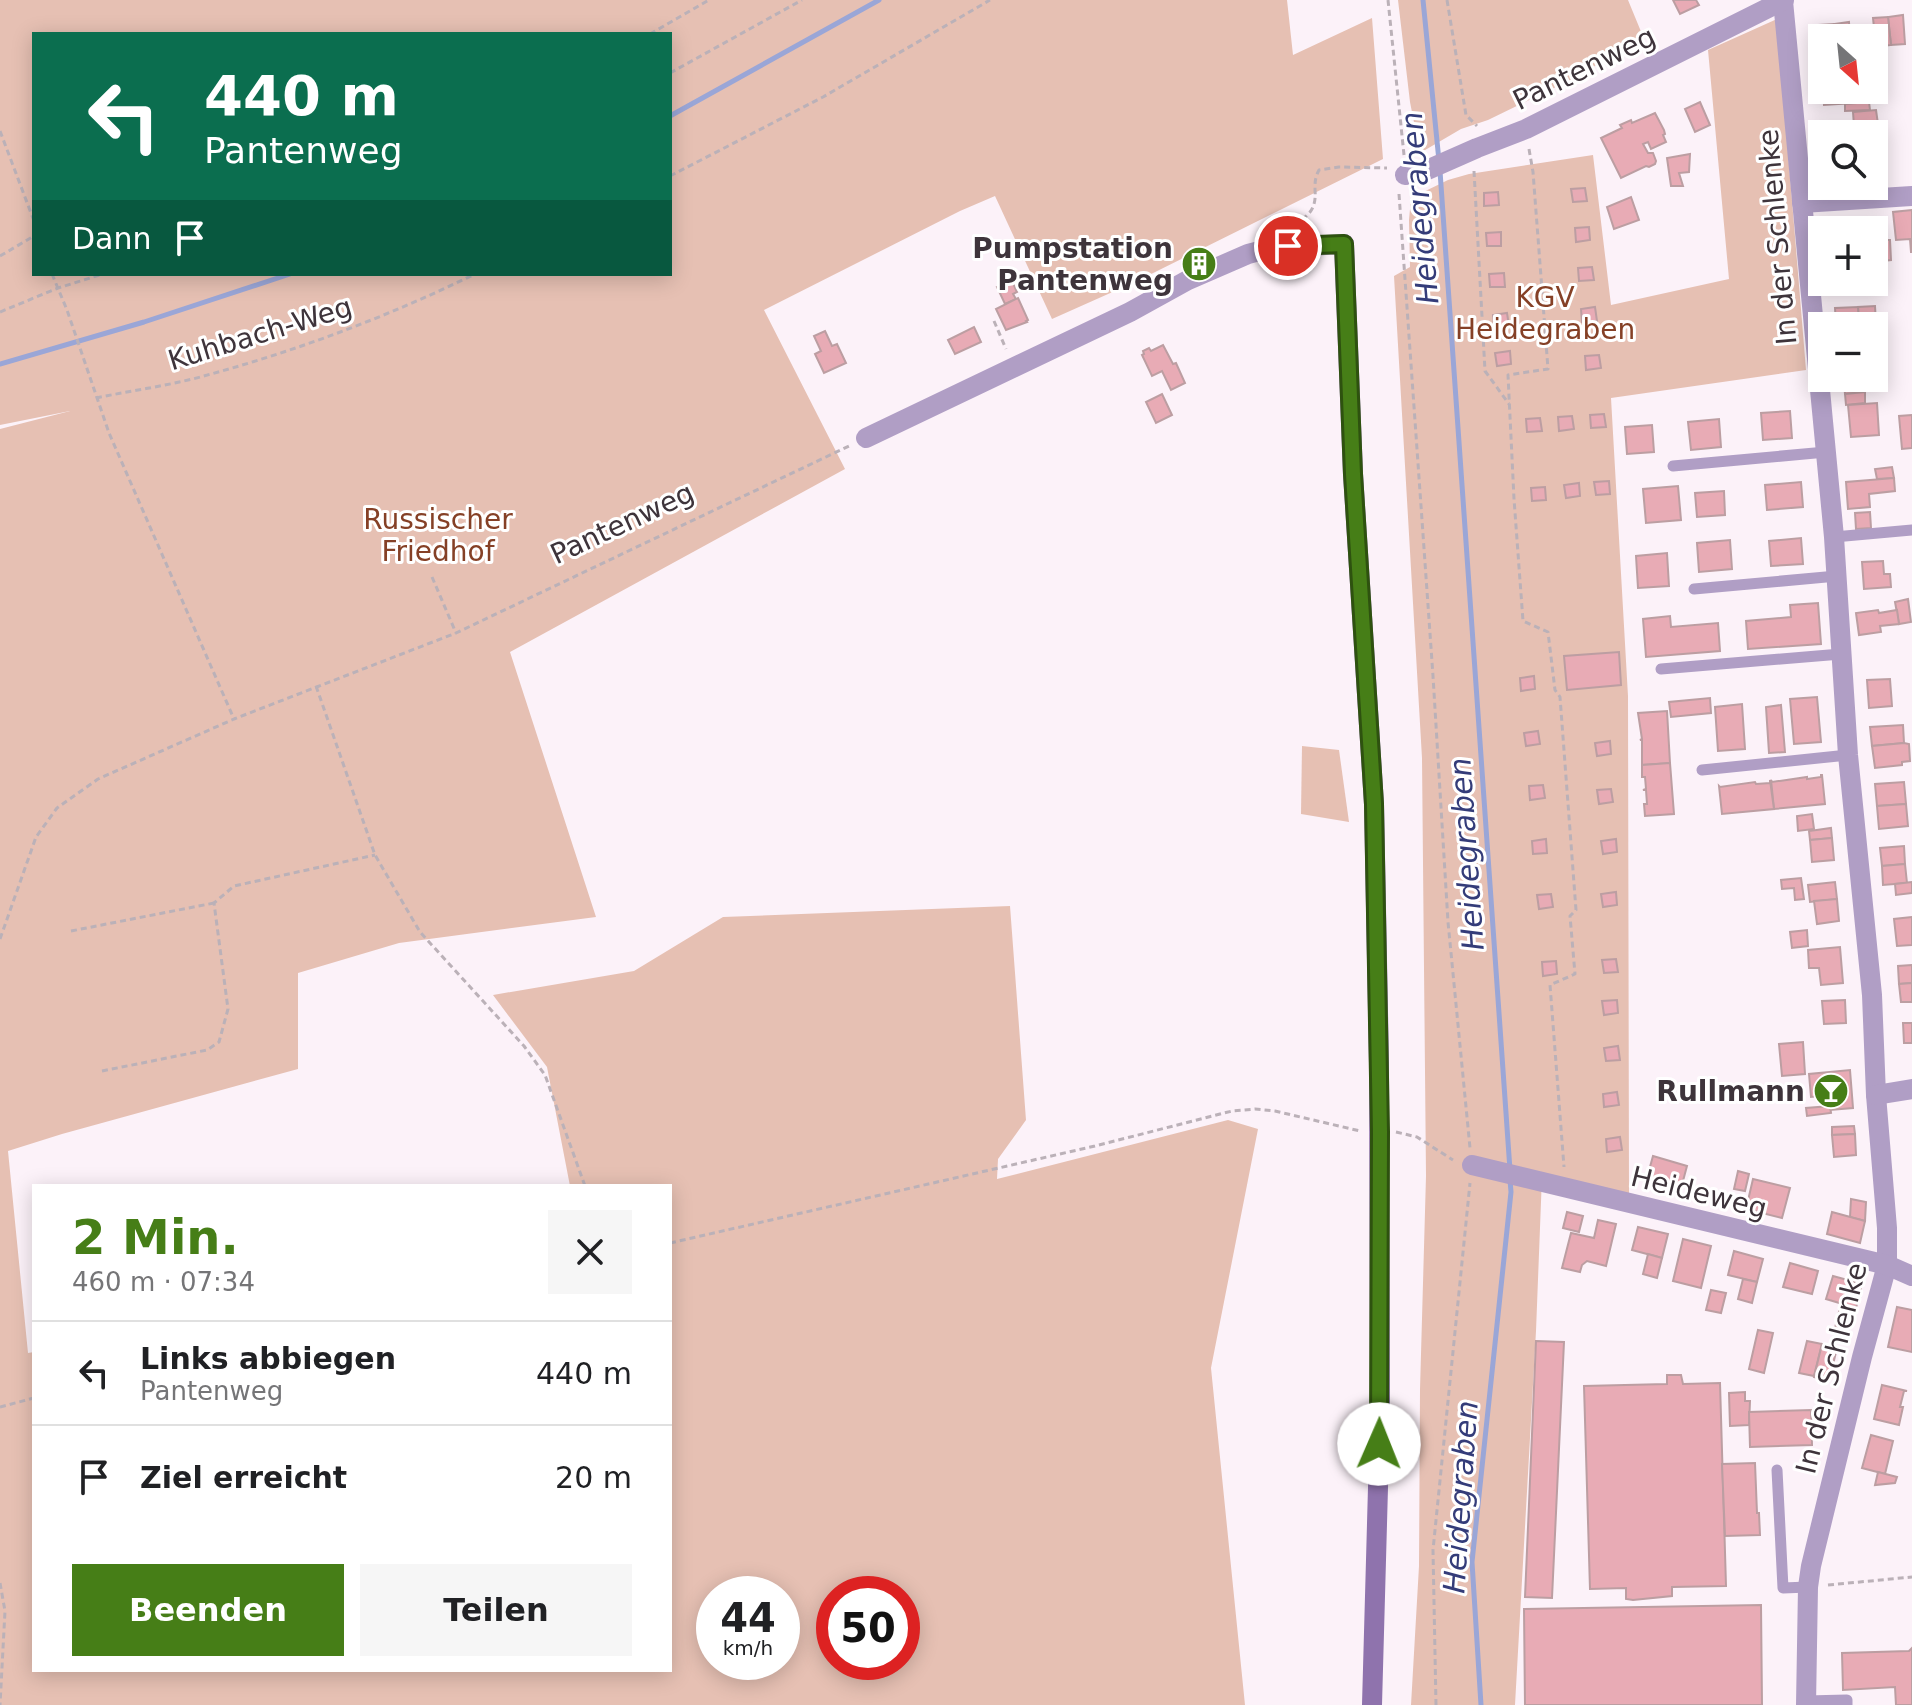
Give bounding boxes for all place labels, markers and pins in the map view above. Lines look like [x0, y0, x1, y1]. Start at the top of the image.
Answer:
pin [1254, 212, 1322, 280]
place label: Pumpstation Pantenweg [972, 232, 1173, 297]
building icon: Pumpstation Pantenweg [1180, 245, 1218, 283]
bar icon: Rullmann [1812, 1072, 1850, 1110]
place label: Rullmann [1656, 1075, 1805, 1108]

